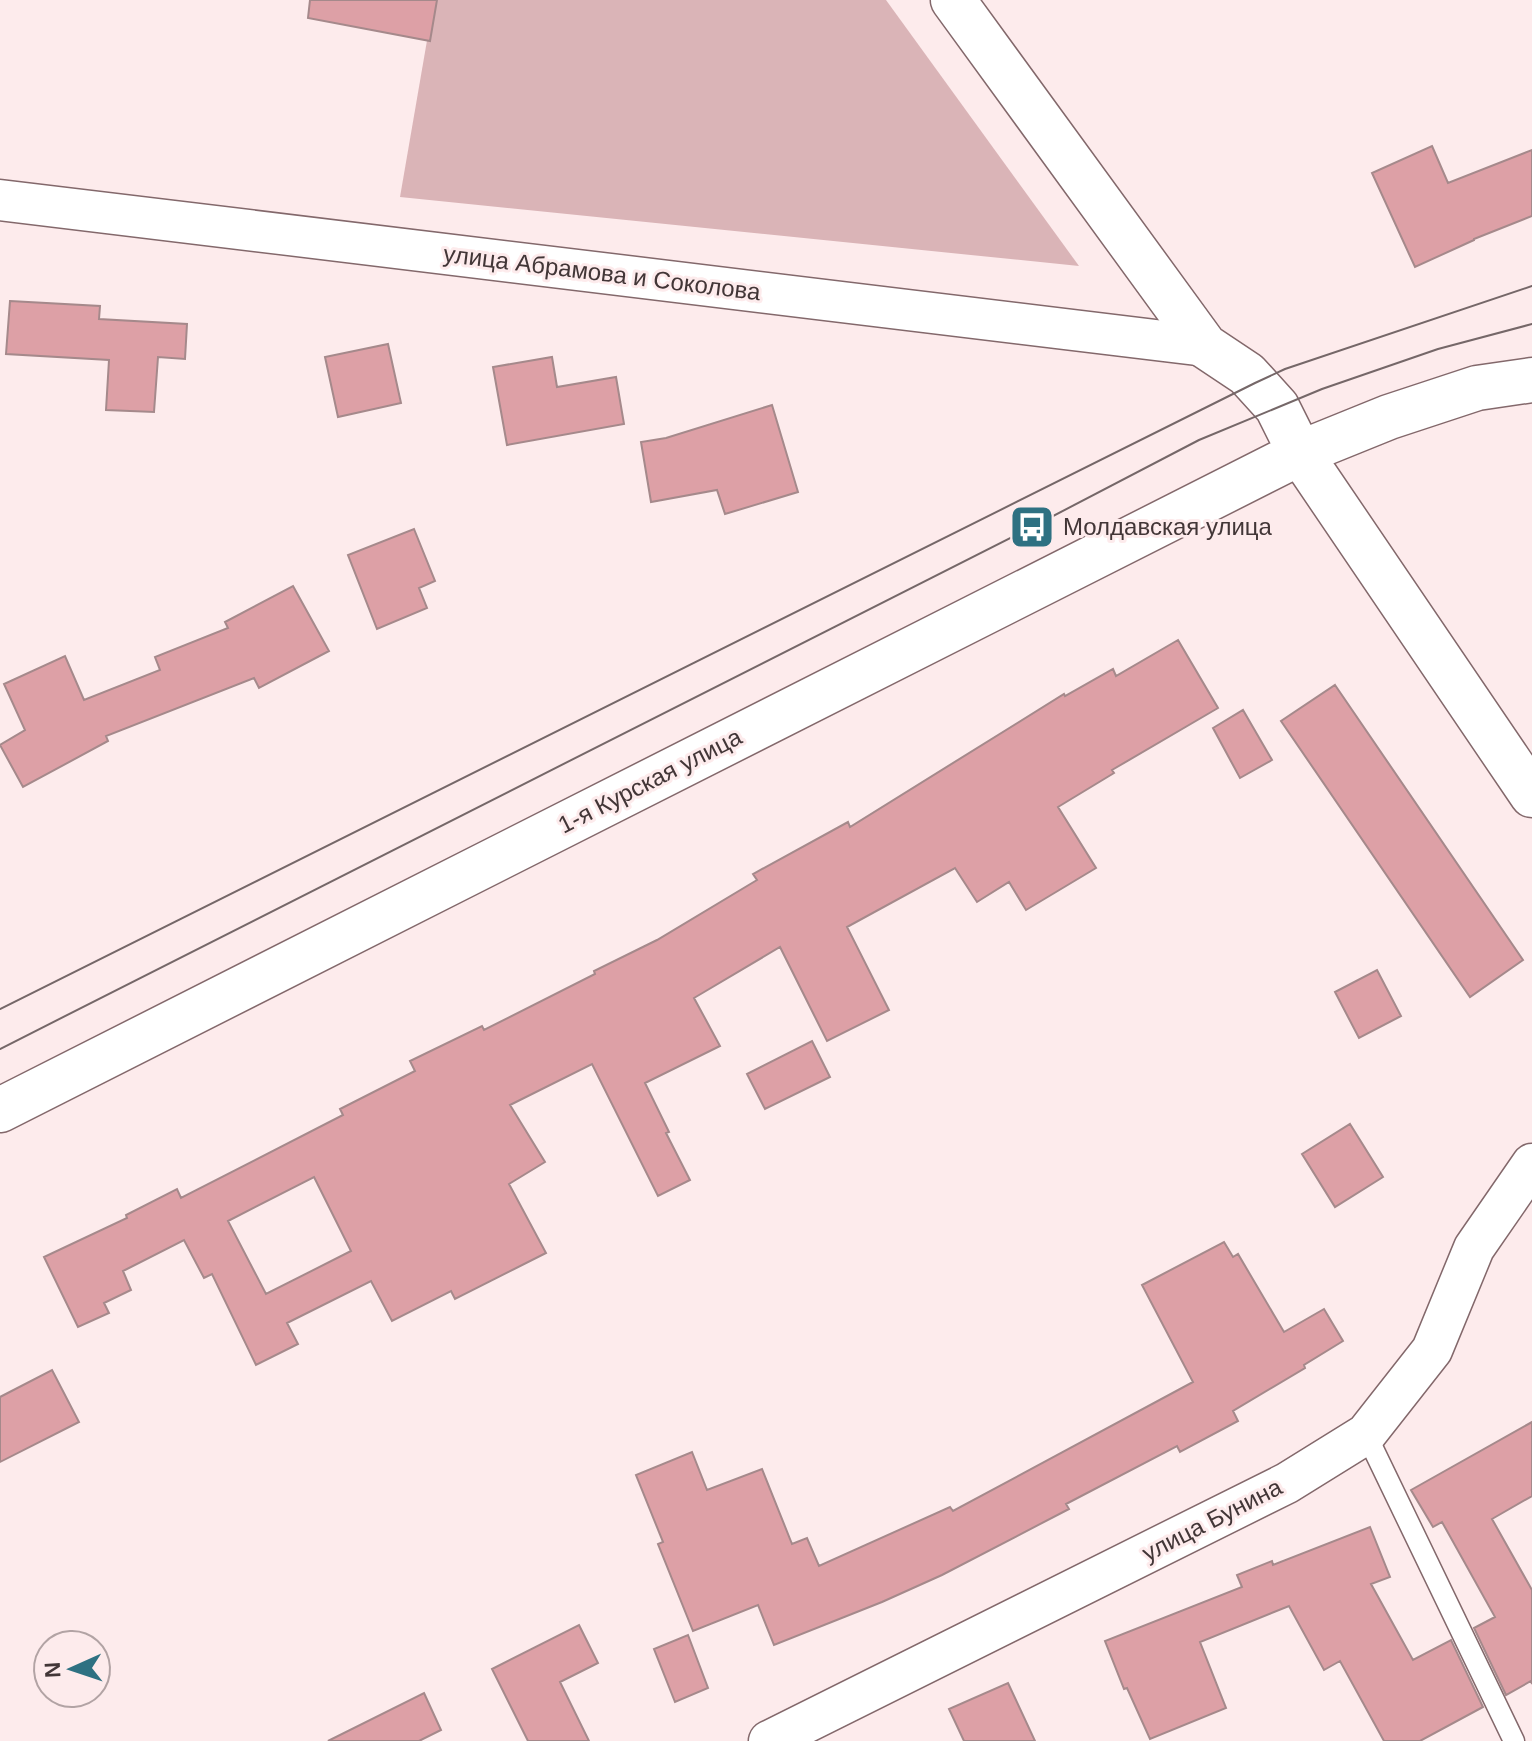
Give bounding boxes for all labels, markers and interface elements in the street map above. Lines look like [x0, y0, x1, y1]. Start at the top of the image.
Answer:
street label: улица Абрамова и Соколова [442, 240, 763, 305]
bus stop icon: Молдавская улица [1008, 503, 1056, 551]
place label: Молдавская улица [1063, 513, 1273, 540]
street label: 1-я Курская улица [554, 722, 747, 838]
street label: улица Бунина [1137, 1472, 1287, 1566]
north arrow [32, 1629, 112, 1709]
text: N [40, 1661, 65, 1679]

